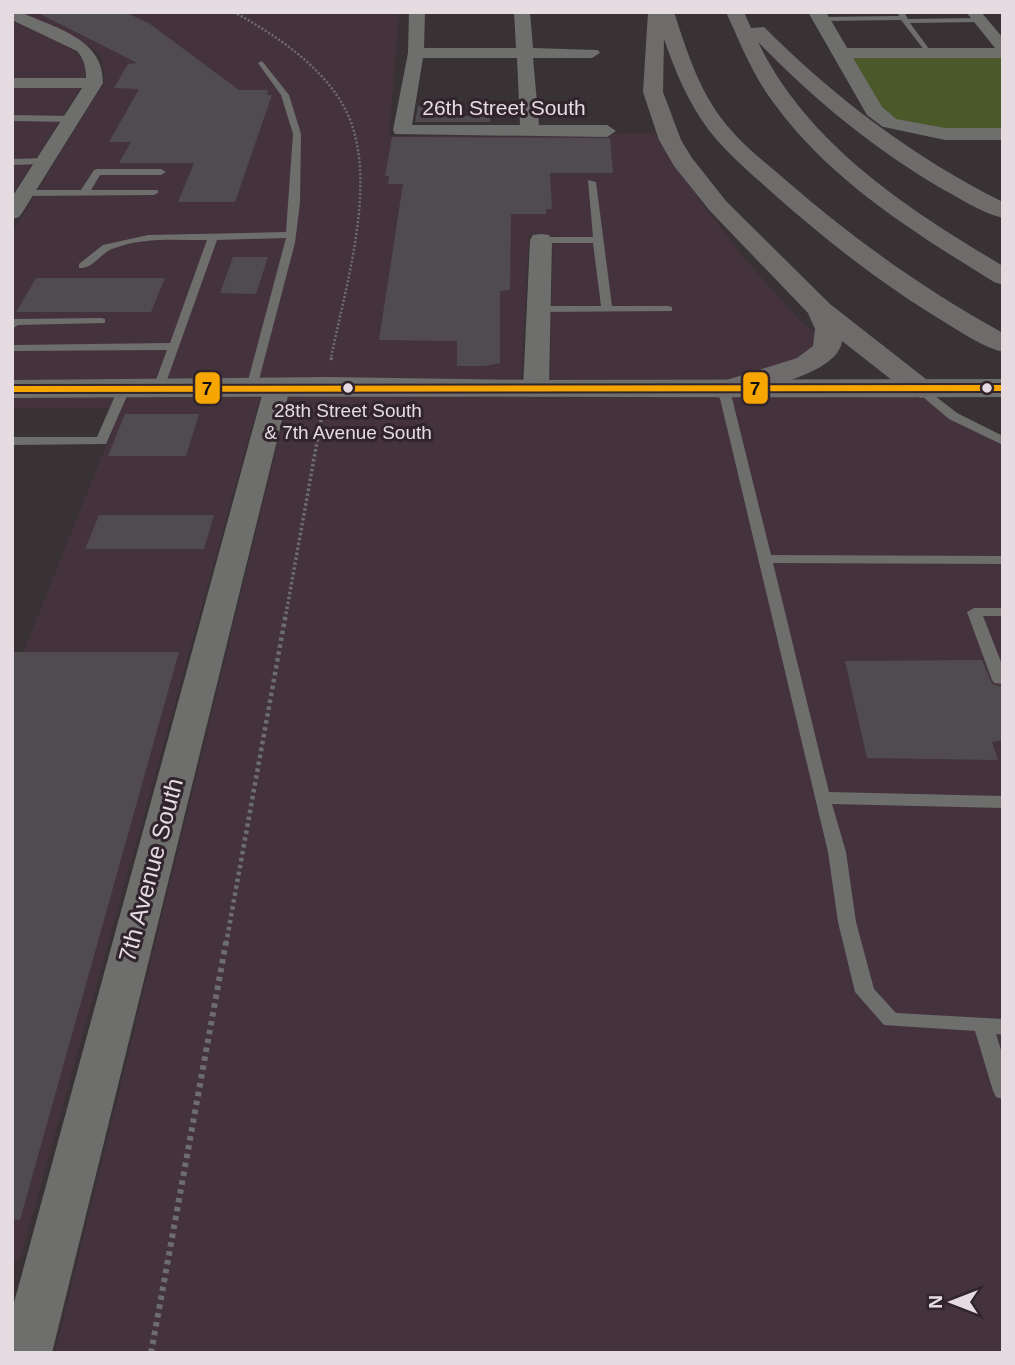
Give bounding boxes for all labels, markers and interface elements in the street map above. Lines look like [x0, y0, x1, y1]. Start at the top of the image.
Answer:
street label: 26th Street South [422, 96, 586, 119]
line badge: 7 [194, 371, 221, 405]
line badge: 7 [742, 371, 769, 405]
text: 7 [202, 378, 212, 399]
text: 7 [750, 378, 760, 399]
marker: 28th Street South & 7th Avenue South [341, 381, 355, 395]
unlabelled marker [980, 381, 994, 395]
place label: 28th Street South & 7th Avenue South [264, 400, 432, 443]
street label: 7th Avenue South [113, 775, 188, 965]
north arrow [917, 1267, 987, 1337]
text: N [925, 1295, 946, 1309]

